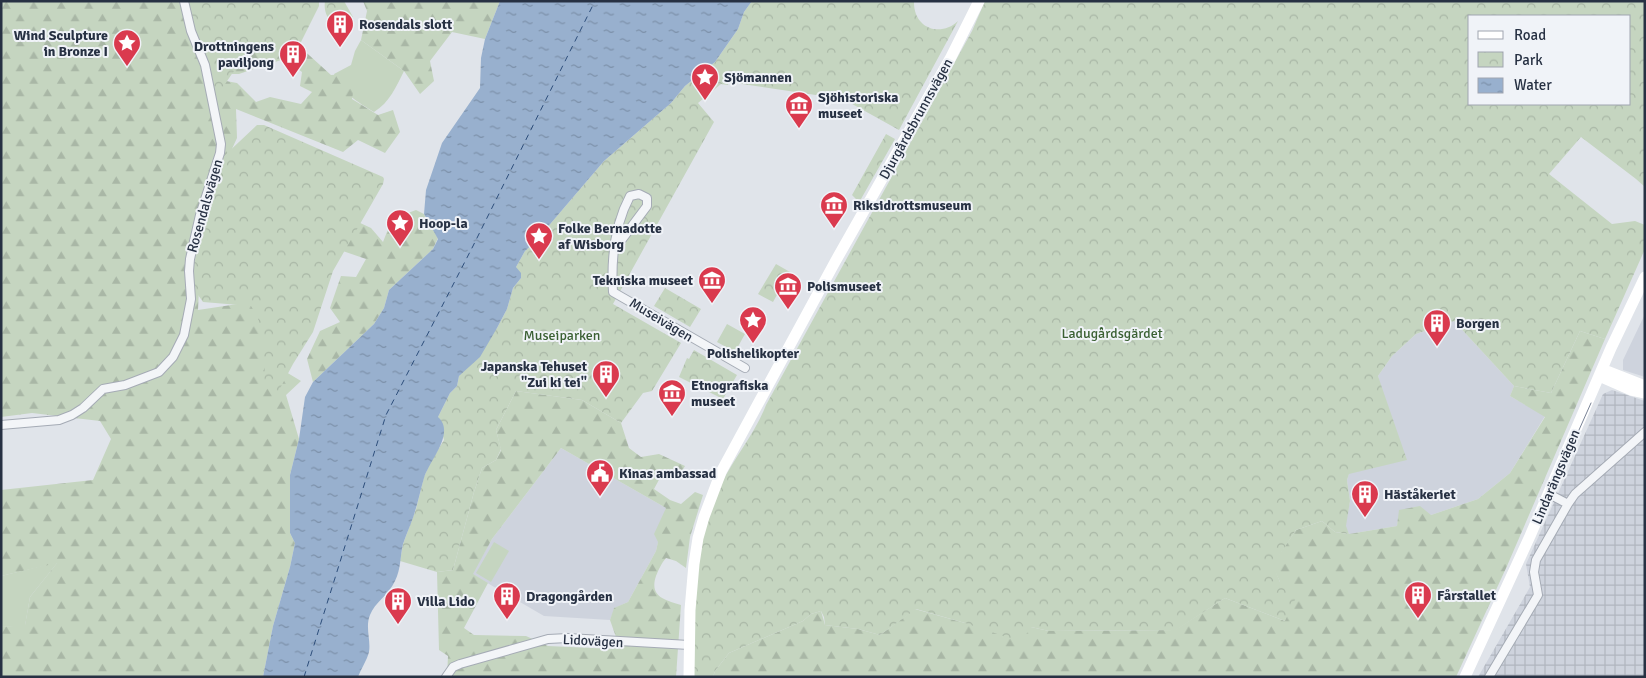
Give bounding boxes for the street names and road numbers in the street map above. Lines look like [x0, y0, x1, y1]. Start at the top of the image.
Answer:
street label: Djurgårdsbrunnsvägen [876, 56, 956, 182]
street label: Rosendalsvägen [184, 157, 226, 255]
street label: Museivägen [626, 294, 696, 346]
street label: Lindarängsvägen [1528, 427, 1584, 527]
street label: Lidovägen [562, 631, 624, 651]

